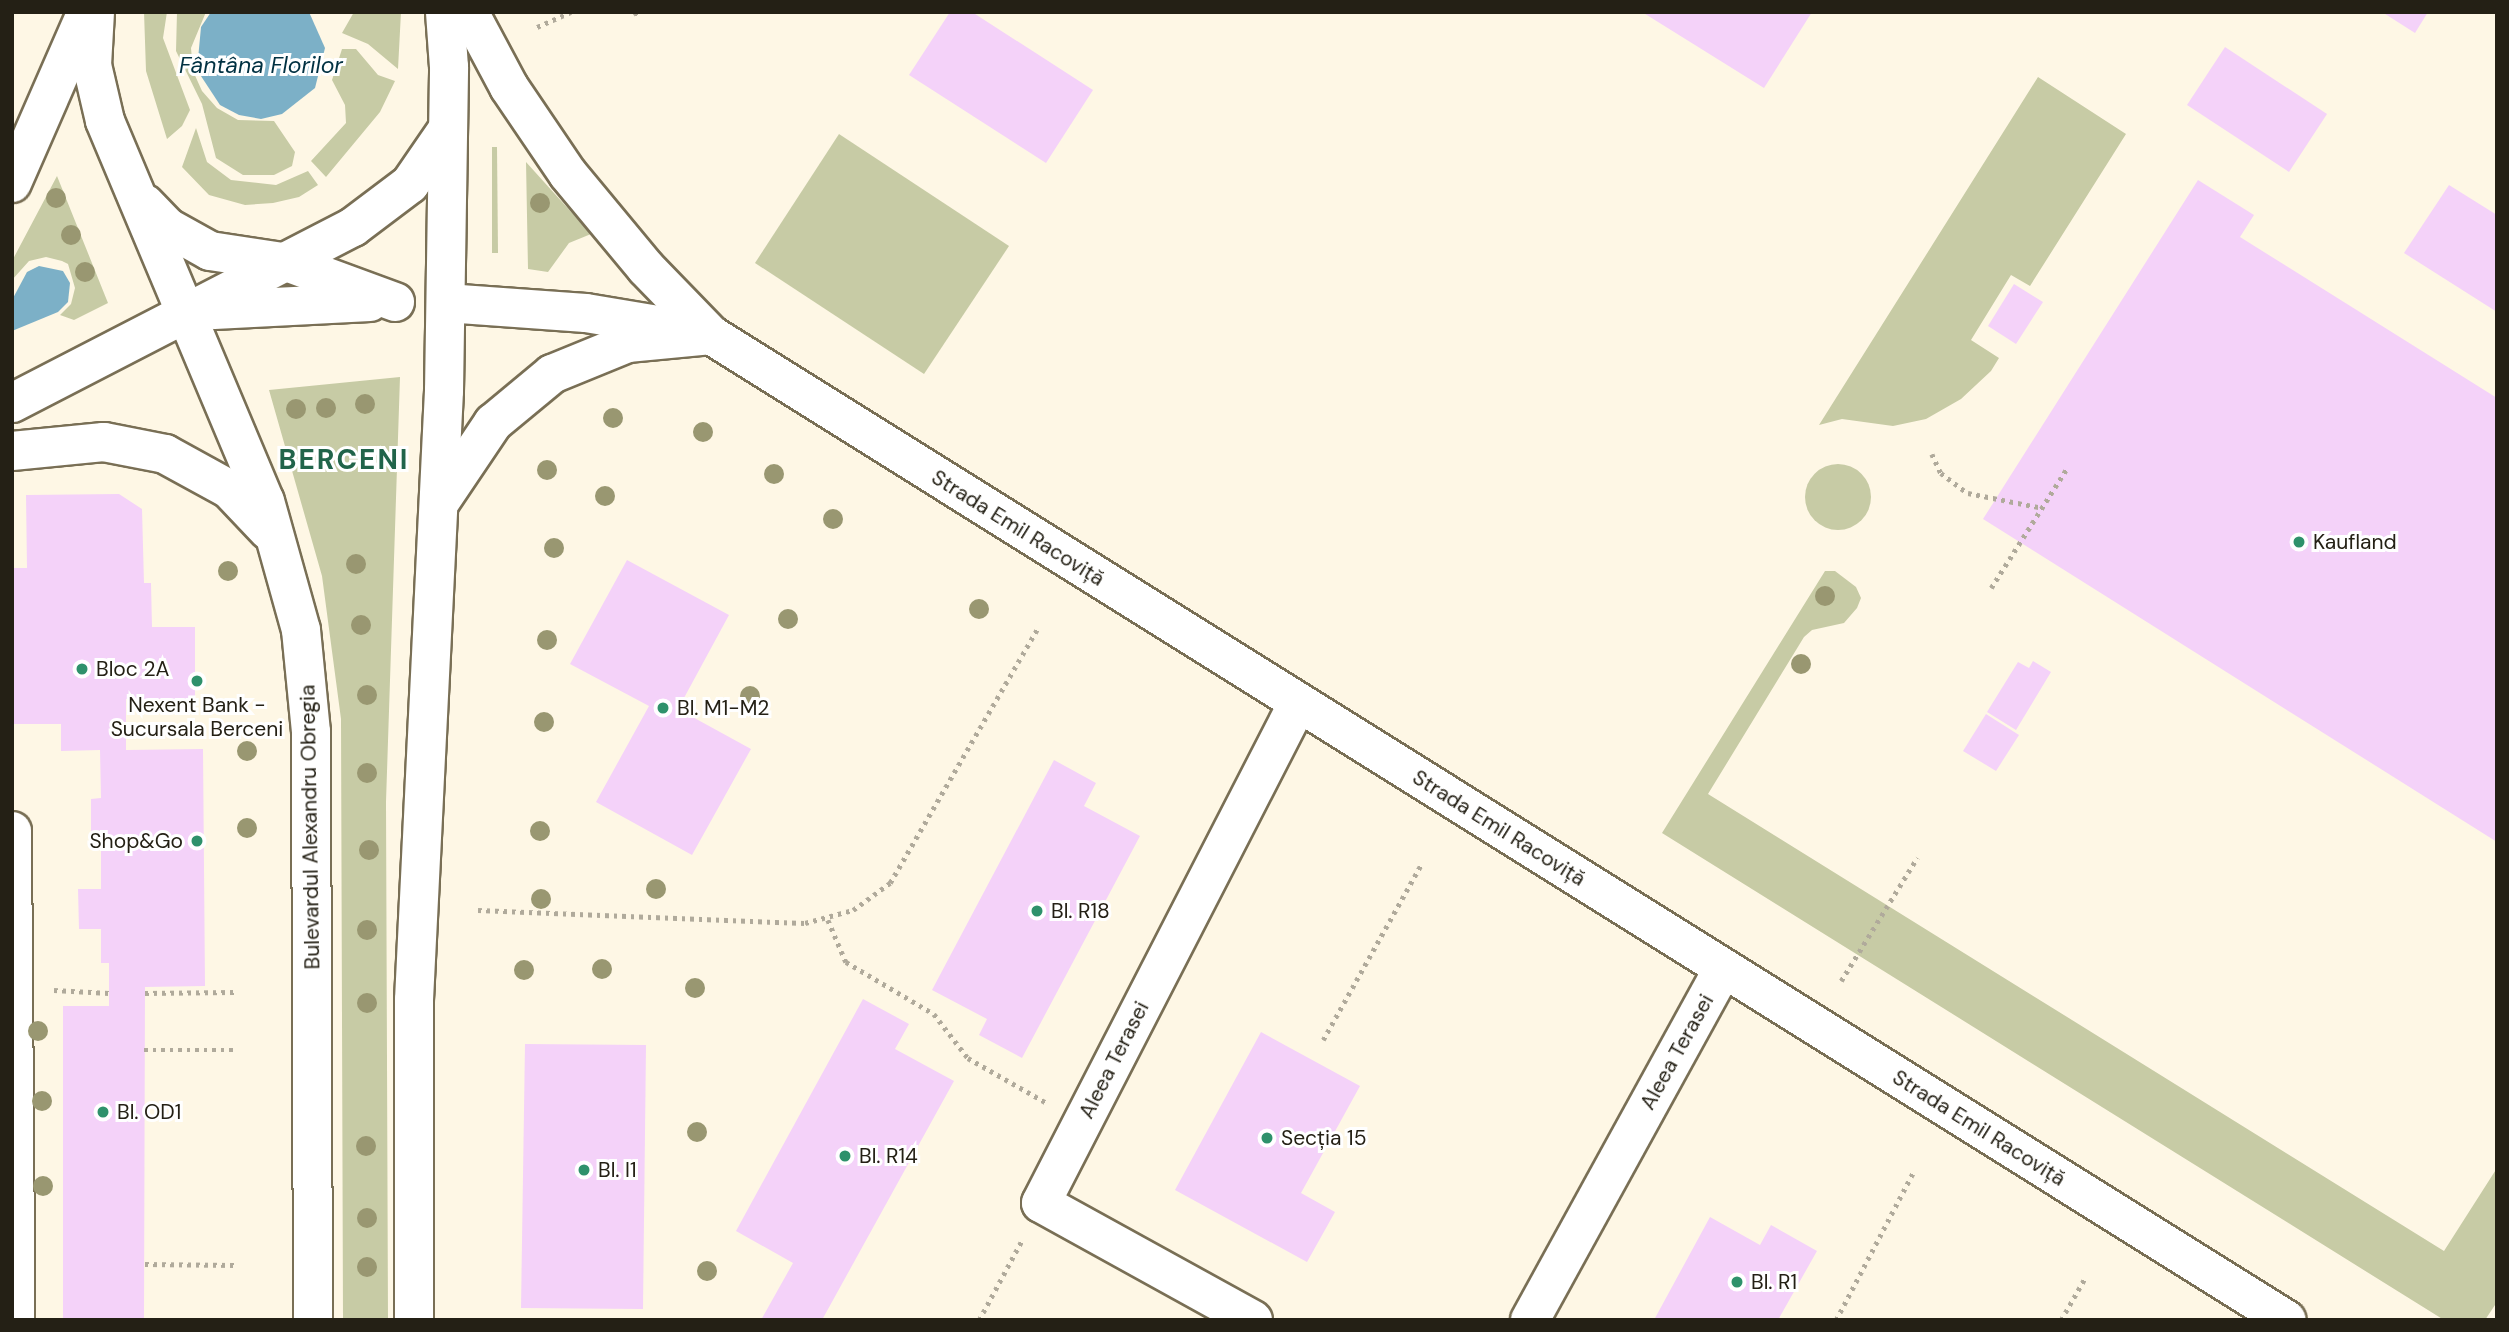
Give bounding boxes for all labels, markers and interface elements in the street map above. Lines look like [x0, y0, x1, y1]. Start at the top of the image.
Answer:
water label: Fântâna Florilor [179, 51, 343, 79]
district label: BERCENI [279, 443, 409, 477]
street label: Strada Emil Racoviță [927, 465, 1109, 591]
place label: Kaufland [2313, 529, 2397, 555]
marker: Kaufland [2291, 534, 2307, 550]
place label: Bloc 2A [96, 656, 169, 682]
marker: Bloc 2A [74, 661, 90, 677]
marker: Nexent Bank - Sucursala Berceni [189, 673, 205, 689]
street label: Bulevardul Alexandru Obregia [295, 684, 325, 970]
place label: Nexent Bank - Sucursala Berceni [111, 692, 283, 742]
place label: Bl. M1-M2 [677, 695, 769, 721]
marker: Bl. M1-M2 [655, 700, 671, 716]
street label: Strada Emil Racoviță [1408, 765, 1590, 891]
place label: Shop&Go [89, 828, 183, 854]
marker: Shop&Go [189, 833, 205, 849]
place label: Bl. R18 [1051, 898, 1110, 924]
marker: Bl. R18 [1029, 903, 1045, 919]
street label: Aleea Terasei [1635, 990, 1719, 1114]
street label: Aleea Terasei [1074, 997, 1154, 1123]
street label: Strada Emil Racoviță [1888, 1065, 2070, 1191]
place label: Bl. OD1 [117, 1099, 181, 1125]
marker: Bl. OD1 [95, 1104, 111, 1120]
place label: Secția 15 [1281, 1125, 1366, 1151]
marker: Secția 15 [1259, 1130, 1275, 1146]
place label: Bl. R14 [859, 1143, 918, 1169]
marker: Bl. R14 [837, 1148, 853, 1164]
place label: Bl. I1 [598, 1157, 637, 1183]
marker: Bl. I1 [576, 1162, 592, 1178]
place label: Bl. R1 [1751, 1269, 1797, 1295]
marker: Bl. R1 [1729, 1274, 1745, 1290]

